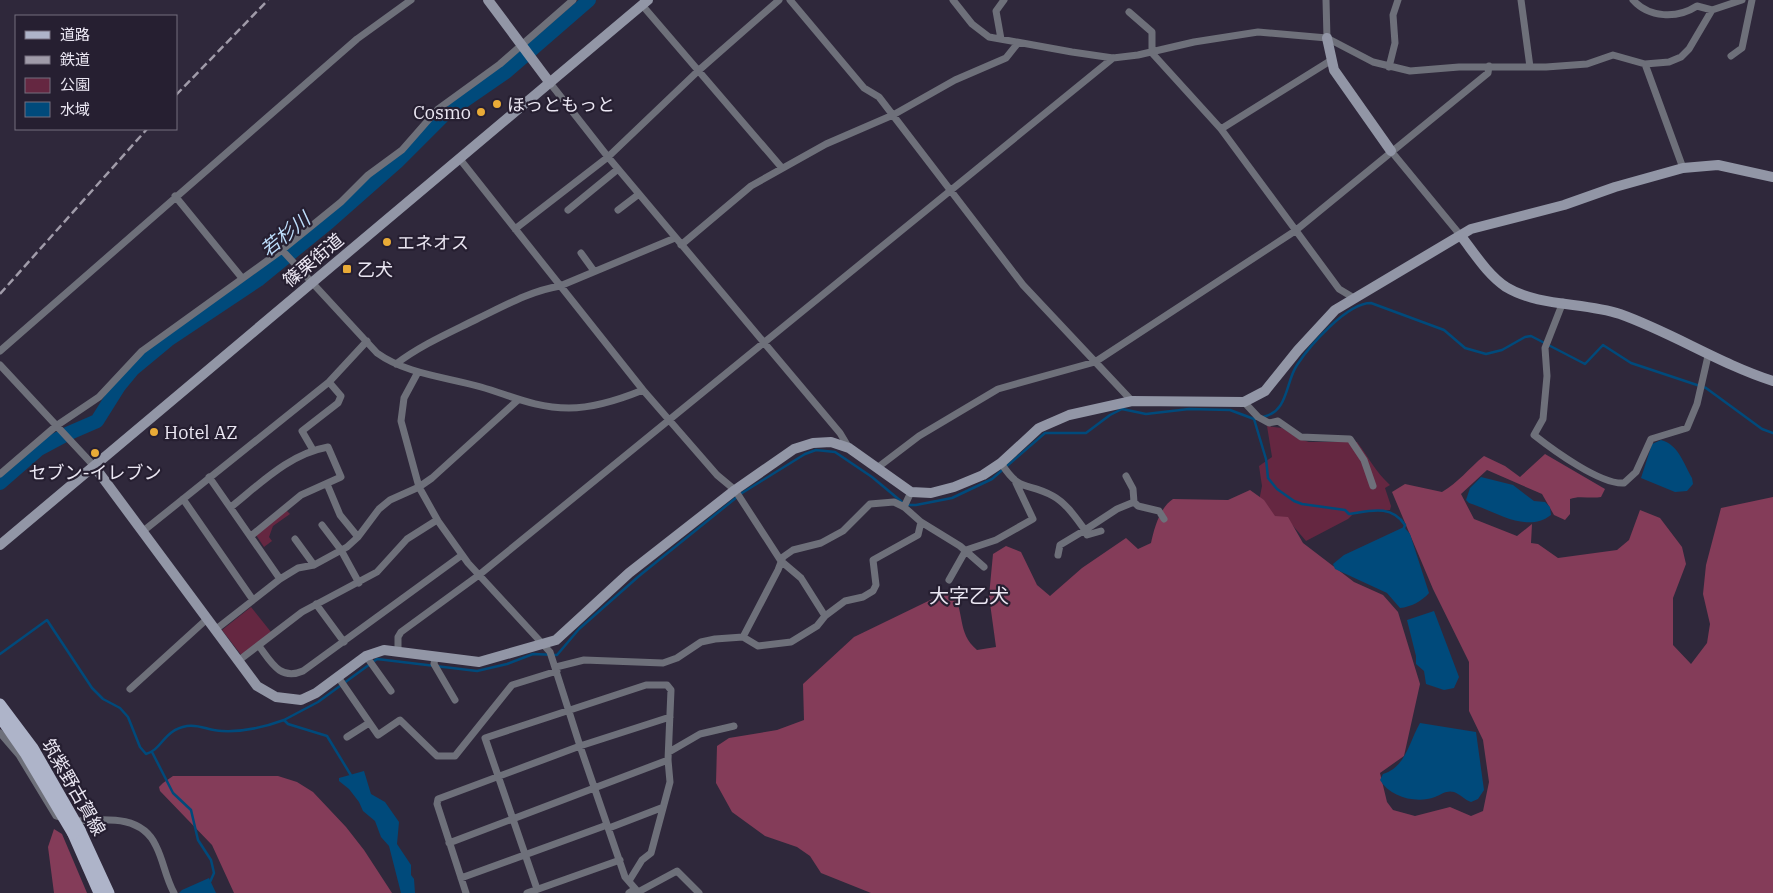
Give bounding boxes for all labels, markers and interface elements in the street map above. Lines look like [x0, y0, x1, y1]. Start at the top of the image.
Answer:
legend [15, 15, 178, 130]
text: 道路 [60, 25, 90, 44]
text: 鉄道 [60, 50, 90, 69]
text: 公園 [60, 75, 90, 94]
place label: ほっともっと [507, 93, 615, 116]
marker: ほっともっと [491, 98, 503, 110]
text: 水域 [60, 100, 90, 119]
place label: Cosmo [413, 101, 471, 124]
marker: Cosmo [475, 106, 487, 118]
water label: 若杉川 [255, 205, 316, 261]
street label: 篠栗街道 [278, 228, 348, 292]
place label: エネオス [397, 231, 469, 254]
marker: エネオス [381, 236, 393, 248]
place label: 乙犬 [357, 258, 393, 281]
marker: 乙犬 [341, 263, 353, 275]
place label: Hotel AZ [164, 421, 238, 444]
marker: Hotel AZ [148, 426, 160, 438]
marker: セブン-イレブン [89, 447, 101, 459]
place label: セブン-イレブン [28, 461, 162, 484]
district label: 大字乙犬 [929, 582, 1009, 609]
street label: 筑紫野古賀線 [37, 734, 111, 840]

